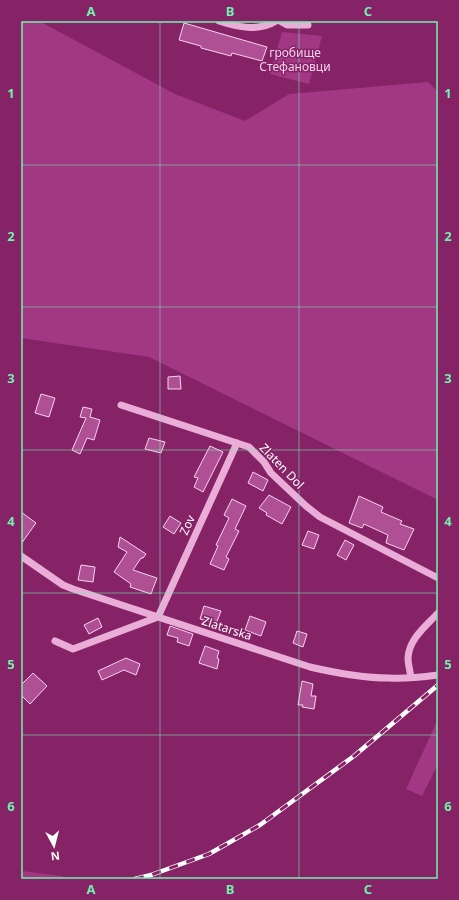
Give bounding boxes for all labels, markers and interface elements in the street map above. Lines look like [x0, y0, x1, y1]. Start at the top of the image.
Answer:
text: A [87, 2, 96, 20]
text: B [226, 2, 234, 20]
text: C [364, 2, 372, 20]
park label: гробище Стефановци [259, 44, 331, 75]
text: 1 [7, 84, 15, 102]
text: 1 [444, 84, 452, 102]
text: 2 [7, 227, 15, 245]
text: 2 [444, 227, 452, 245]
text: 3 [7, 369, 15, 387]
text: 3 [444, 369, 452, 387]
street label: Zlaten Dol [256, 439, 308, 493]
text: 4 [7, 512, 15, 530]
street label: Zov [175, 512, 199, 538]
text: 4 [444, 512, 452, 530]
street label: Zlatarska [200, 612, 254, 644]
text: 5 [7, 655, 15, 673]
text: 5 [444, 655, 452, 673]
text: 6 [7, 797, 15, 815]
text: 6 [444, 797, 452, 815]
north arrow [34, 826, 74, 866]
text: N [50, 848, 61, 864]
text: A [87, 880, 96, 898]
text: B [226, 880, 234, 898]
text: C [364, 880, 372, 898]

